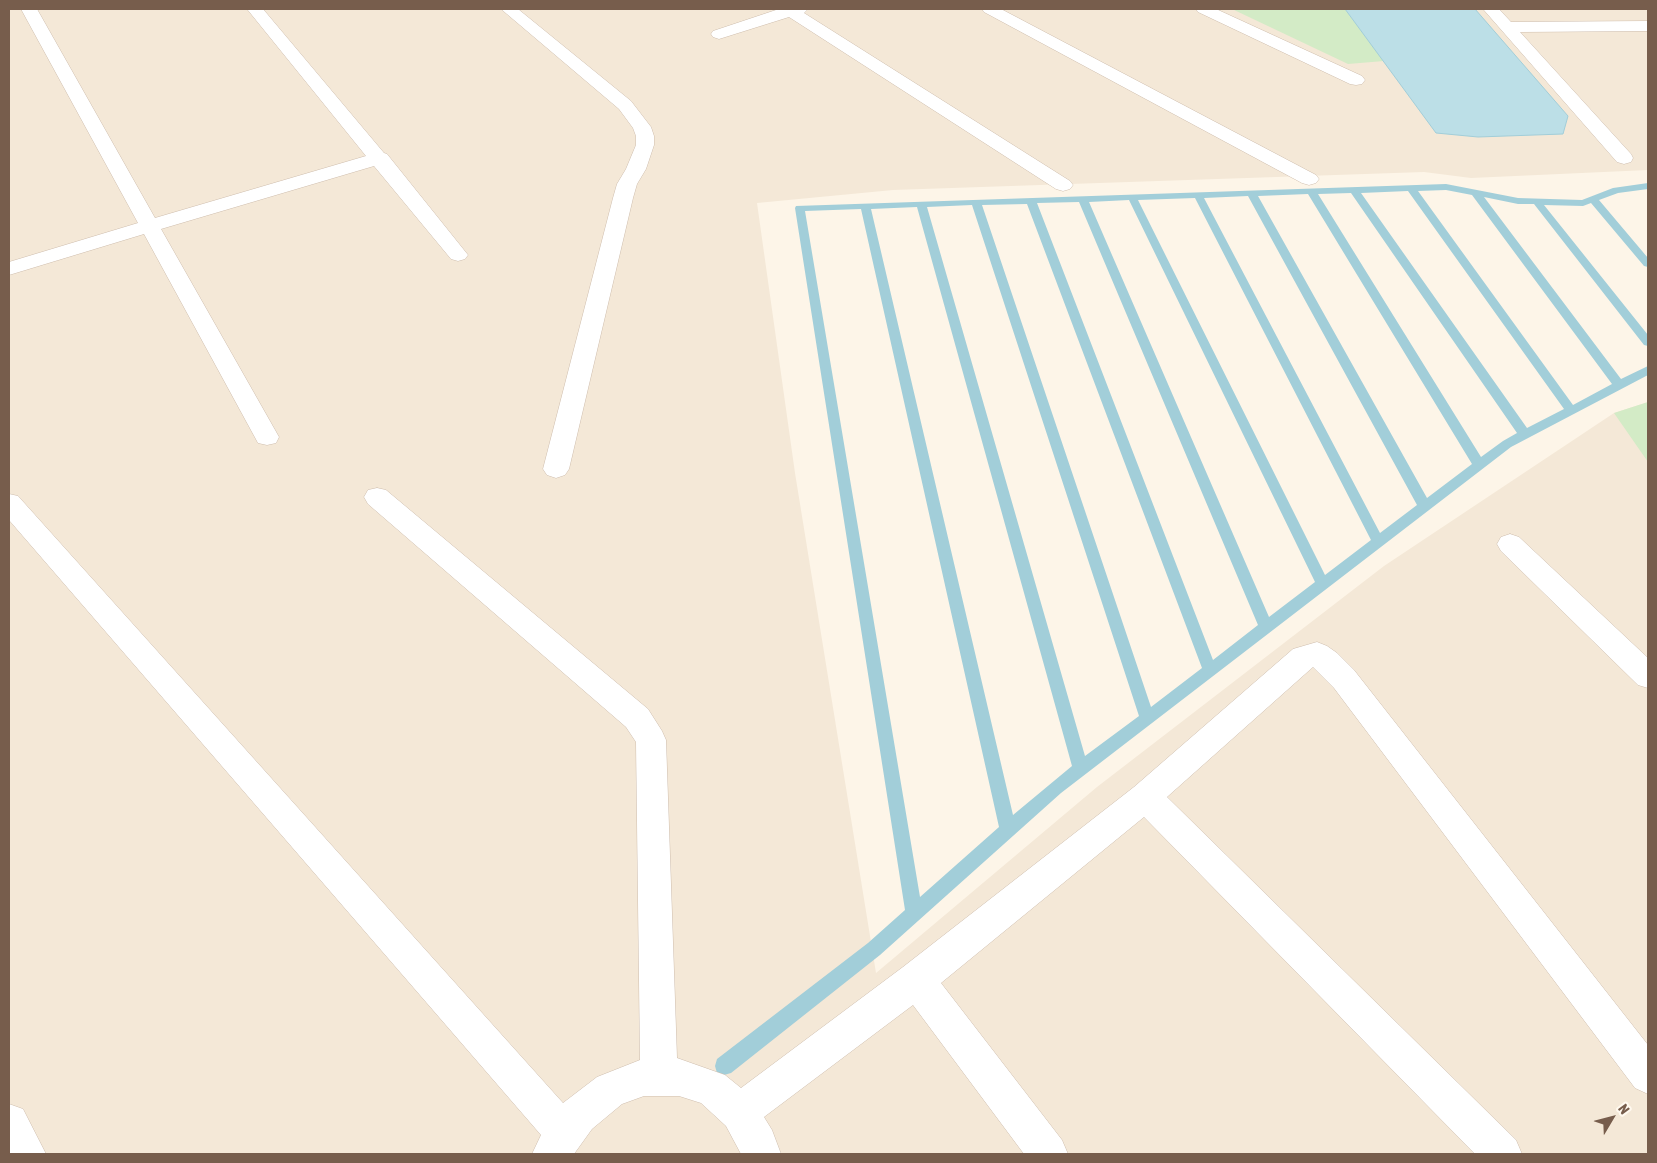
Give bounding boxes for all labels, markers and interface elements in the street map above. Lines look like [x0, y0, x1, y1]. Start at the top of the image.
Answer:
north arrow [1587, 1093, 1637, 1143]
text: N [1615, 1101, 1633, 1117]

